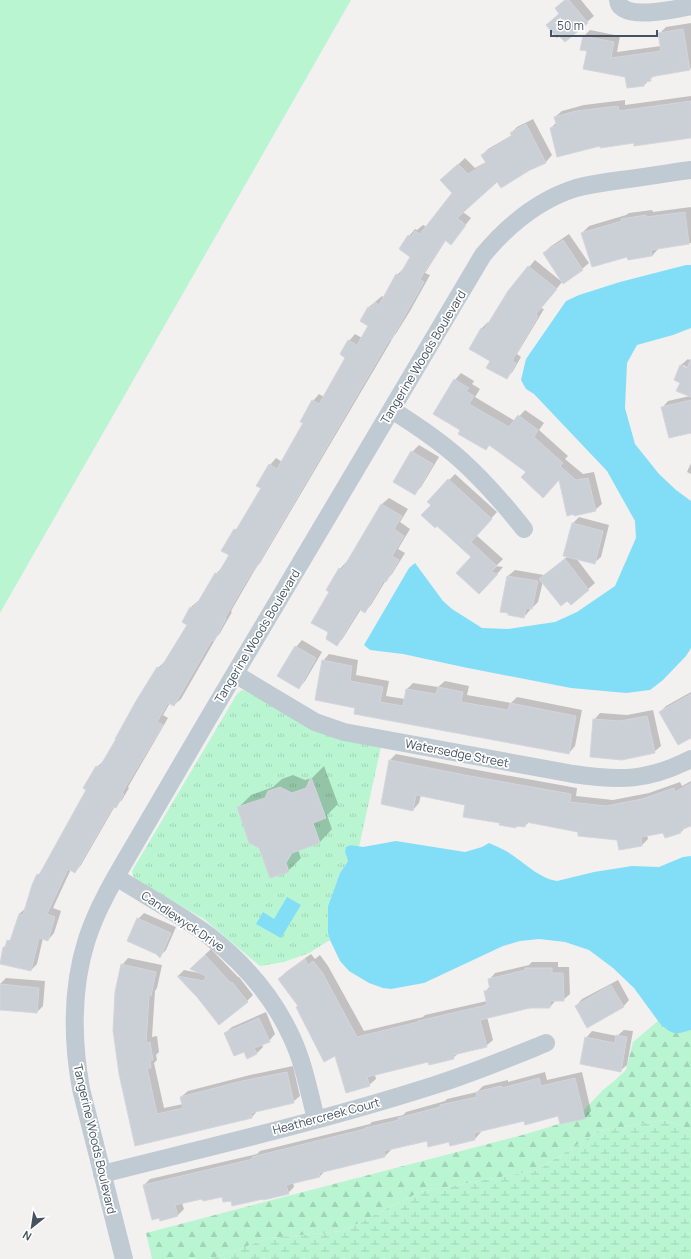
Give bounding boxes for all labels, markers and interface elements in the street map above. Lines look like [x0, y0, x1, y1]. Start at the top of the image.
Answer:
scale bar [551, 12, 657, 38]
text: 50 m [557, 17, 584, 34]
street label: Tangerine Woods Boulevard [376, 287, 470, 427]
street label: Tangerine Woods Boulevard [210, 566, 304, 706]
street label: Watersedge Street [404, 735, 510, 771]
street label: Candlewyck Drive [138, 887, 228, 955]
street label: Tangerine Woods Boulevard [69, 1062, 121, 1216]
street label: Heathercreek Court [271, 1093, 382, 1138]
north arrow [12, 1207, 52, 1247]
text: N [19, 1228, 34, 1245]

